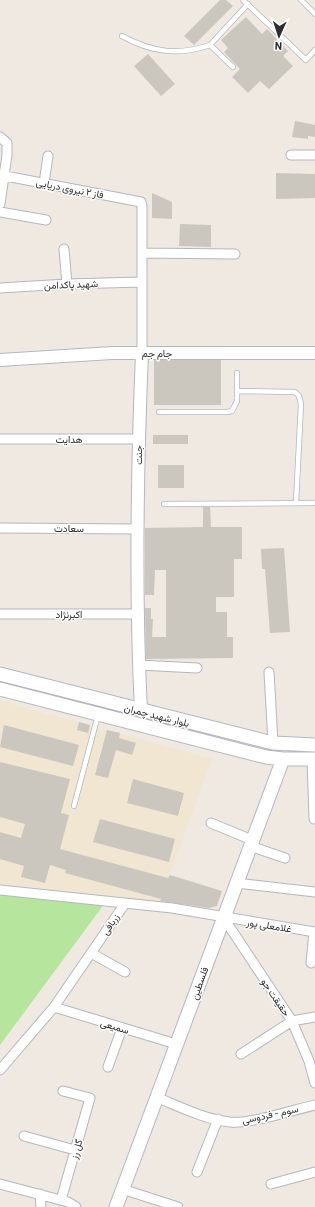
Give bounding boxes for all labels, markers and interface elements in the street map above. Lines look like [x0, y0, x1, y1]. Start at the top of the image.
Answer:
north arrow [259, 16, 299, 56]
text: N [274, 40, 282, 53]
street label: فاز ۲ نیروی دریایی [35, 176, 105, 202]
street label: شهید پاکدامن [44, 277, 98, 293]
street label: جام جم [142, 347, 172, 360]
street label: هدایت [56, 433, 83, 446]
street label: جنت [132, 445, 145, 465]
street label: سعادت [54, 522, 84, 534]
street label: اکبرنژاد [56, 608, 82, 621]
street label: بلوار شهید چمران [123, 701, 191, 731]
street label: زربافی [99, 911, 122, 937]
street label: غلامعلی پور [244, 915, 292, 936]
street label: فلسطین [188, 965, 212, 1001]
street label: حقیقت جو [258, 976, 293, 1019]
street label: سمیعی [99, 1016, 131, 1037]
street label: سوم - فردوسی [241, 1102, 300, 1127]
street label: گل رز [67, 1137, 86, 1161]

